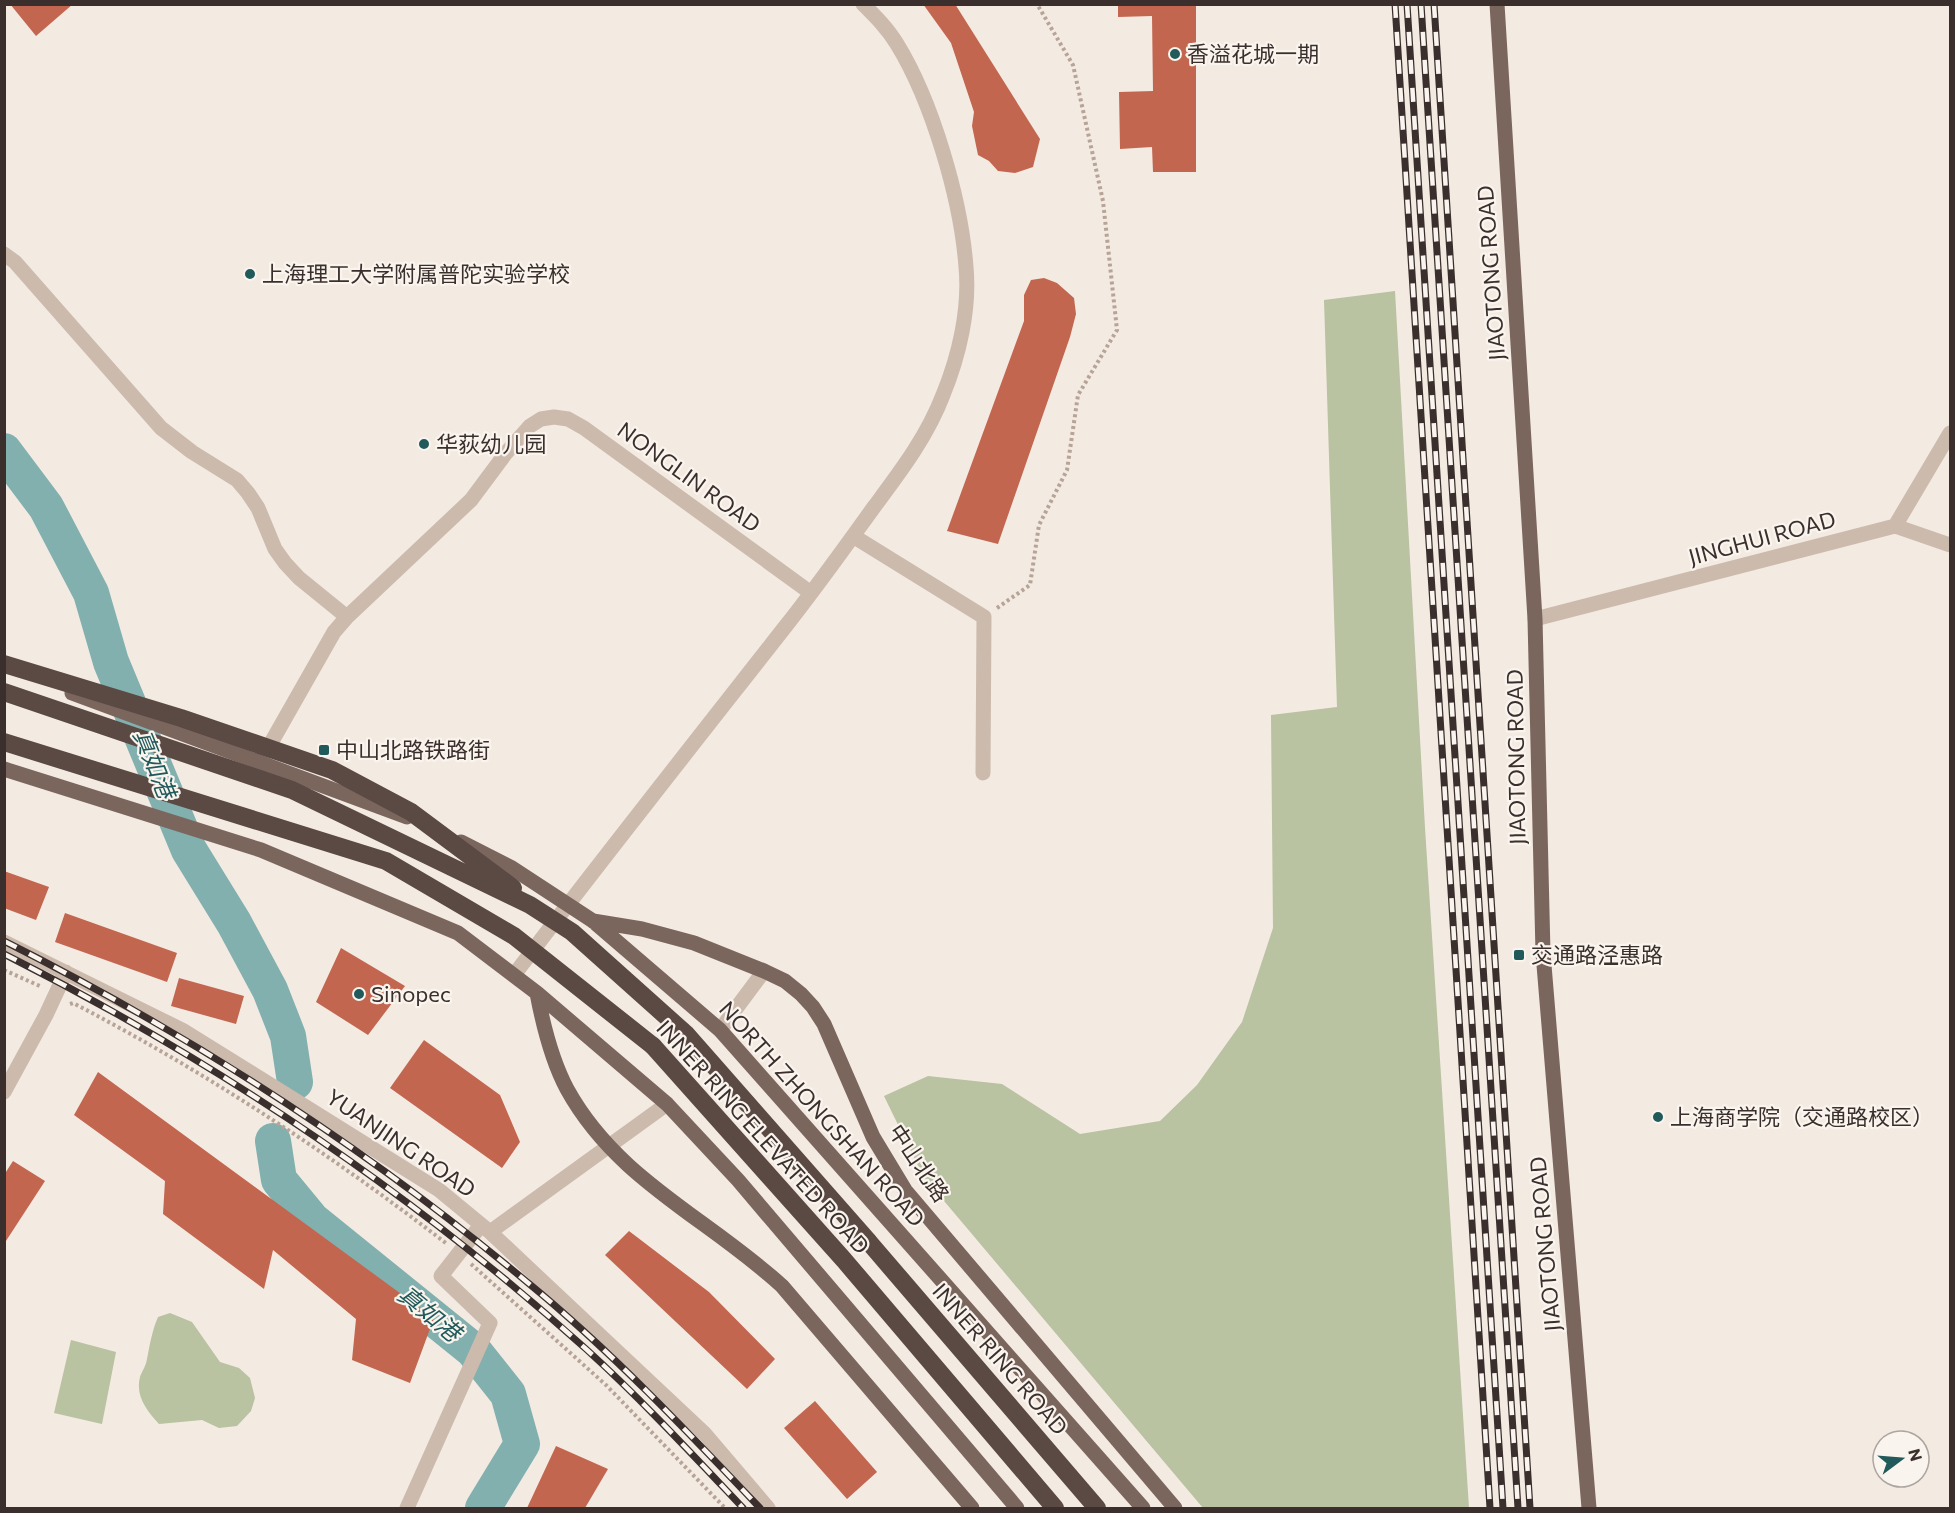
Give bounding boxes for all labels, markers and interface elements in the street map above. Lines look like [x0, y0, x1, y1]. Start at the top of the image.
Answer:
place label: 香溢花城一期 [1187, 40, 1319, 67]
marker: 香溢花城一期 [1168, 47, 1182, 61]
street label: JIAOTONG ROAD [1471, 184, 1510, 362]
place label: 上海理工大学附属普陀实验学校 [262, 260, 570, 287]
marker: 上海理工大学附属普陀实验学校 [243, 267, 257, 281]
street label: NONGLIN ROAD [613, 416, 766, 537]
place label: 华荻幼儿园 [436, 430, 546, 457]
marker: 华荻幼儿园 [417, 437, 431, 451]
street label: JINGHUI ROAD [1685, 505, 1838, 570]
street label: JIAOTONG ROAD [1500, 669, 1531, 845]
water label: 真如港 [128, 725, 183, 805]
place label: 中山北路铁路街 [336, 736, 490, 763]
marker: 中山北路铁路街 [317, 743, 331, 757]
place label: 交通路泾惠路 [1531, 941, 1663, 968]
marker: 交通路泾惠路 [1512, 948, 1526, 962]
place label: Sinopec [371, 980, 451, 1007]
marker: Sinopec [352, 987, 366, 1001]
street label: NORTH ZHONGSHAN ROAD [714, 995, 931, 1232]
street label: INNER RING ELEVATED ROAD [651, 1014, 876, 1259]
street label: YUANJING ROAD [322, 1083, 481, 1202]
place label: 上海商学院（交通路校区） [1670, 1103, 1934, 1130]
marker: 上海商学院（交通路校区） [1651, 1110, 1665, 1124]
street label: 中山北路 [884, 1119, 955, 1207]
street label: JIAOTONG ROAD [1523, 1155, 1566, 1333]
street label: INNER RING ROAD [927, 1277, 1074, 1440]
water label: 真如港 [393, 1279, 469, 1349]
north arrow [1871, 1429, 1931, 1489]
text: N [1905, 1446, 1927, 1463]

